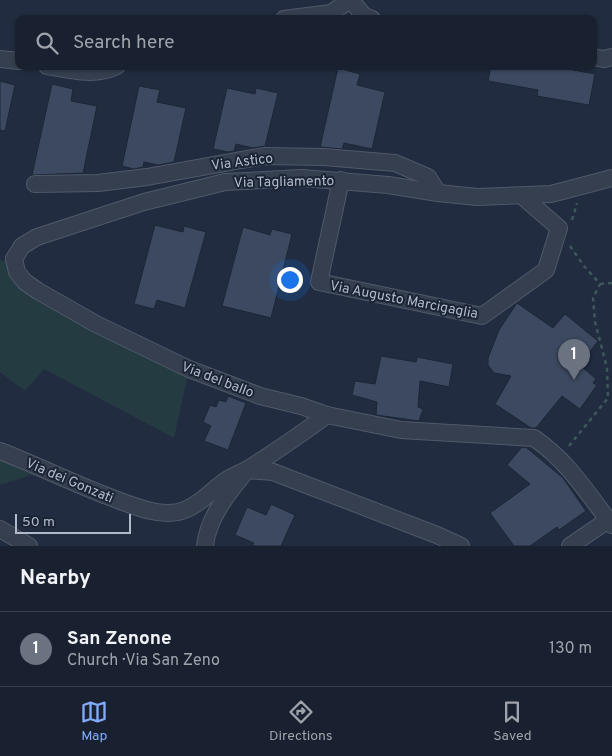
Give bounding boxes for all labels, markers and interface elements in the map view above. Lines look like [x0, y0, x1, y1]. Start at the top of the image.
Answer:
search box [15, 15, 597, 70]
icon: search [33, 29, 61, 57]
text: Search here [73, 31, 175, 55]
street label: Via Astico [210, 150, 274, 175]
street label: Via Tagliamento [234, 173, 335, 192]
your location [277, 267, 303, 293]
street label: Via Augusto Marcigaglia [328, 278, 479, 323]
pin: 1 [558, 339, 590, 380]
street label: Via del ballo [179, 359, 256, 402]
street label: Via dei Gonzati [23, 455, 116, 507]
scale bar [15, 511, 131, 534]
text: 50 m [22, 514, 55, 531]
text: Nearby [20, 565, 91, 592]
text: San Zenone [67, 627, 172, 651]
text: 1 [33, 639, 39, 659]
text: 130 m [549, 639, 592, 659]
text: Church · Via San Zeno [67, 651, 220, 671]
tab: Map [80, 698, 108, 745]
tab: Directions [269, 698, 333, 745]
tab: Saved [493, 698, 532, 745]

